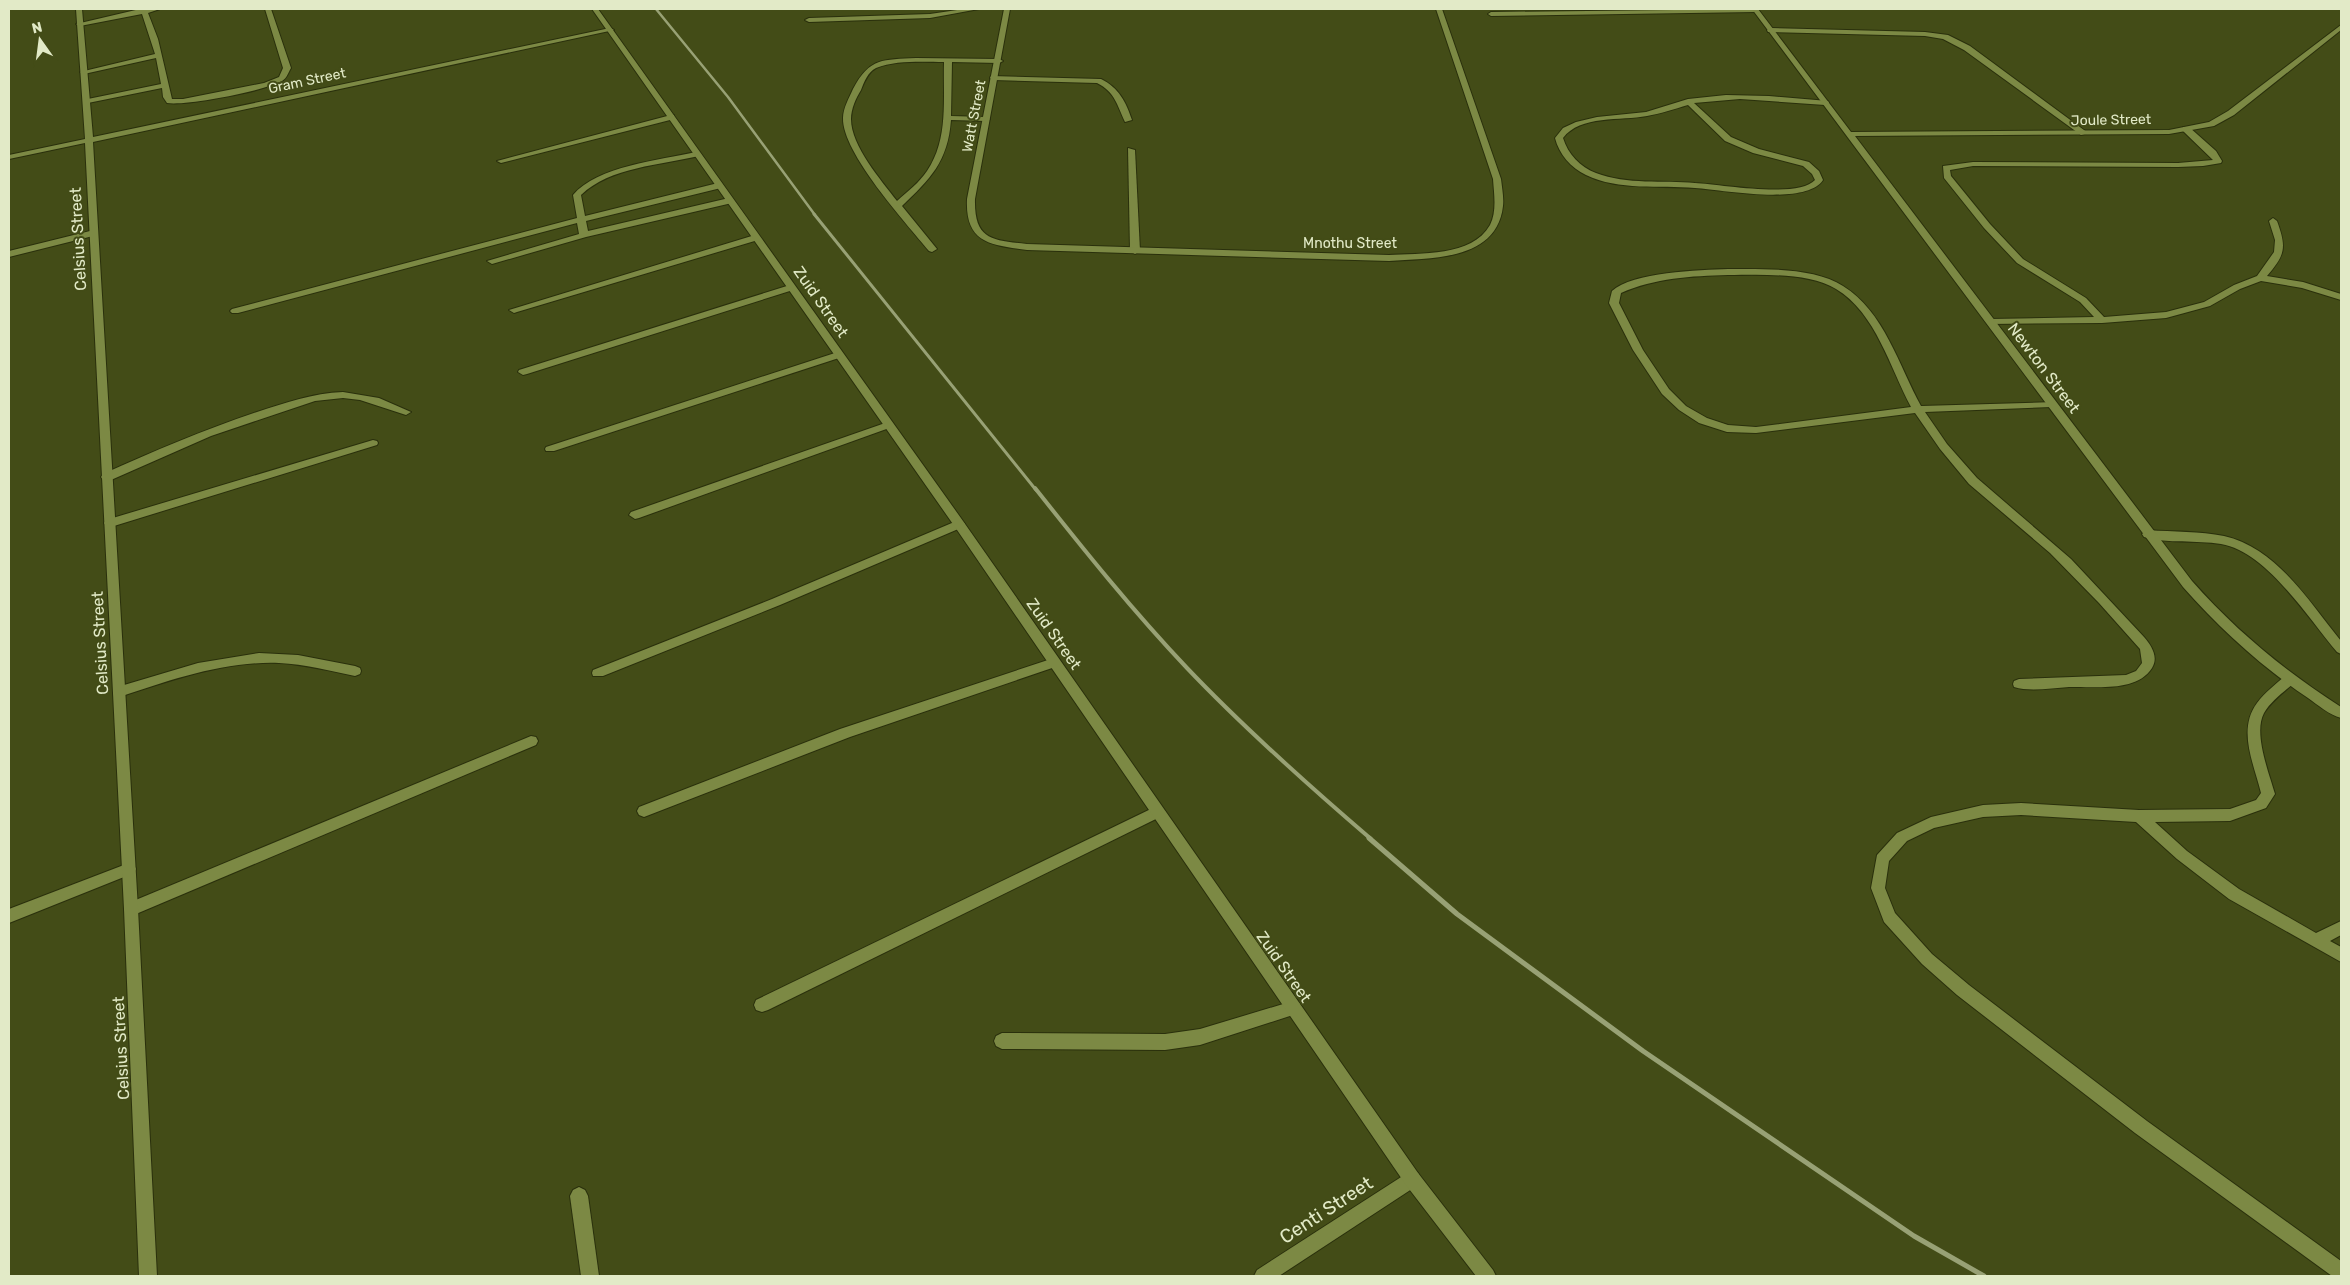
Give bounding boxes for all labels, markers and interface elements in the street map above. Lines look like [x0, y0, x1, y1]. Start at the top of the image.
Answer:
north arrow [15, 15, 65, 65]
text: N [30, 18, 44, 37]
street label: Gram Street [267, 64, 348, 98]
street label: Watt Street [959, 78, 989, 154]
street label: Joule Street [2071, 111, 2152, 129]
street label: Celsius Street [66, 187, 90, 291]
street label: Mnothu Street [1303, 235, 1397, 252]
street label: Zuid Street [790, 263, 852, 341]
street label: Newton Street [2004, 319, 2084, 417]
street label: Celsius Street [88, 591, 112, 695]
street label: Zuid Street [1023, 595, 1085, 673]
street label: Zuid Street [1253, 928, 1315, 1006]
street label: Celsius Street [109, 996, 133, 1100]
street label: Centi Street [1275, 1171, 1377, 1249]

